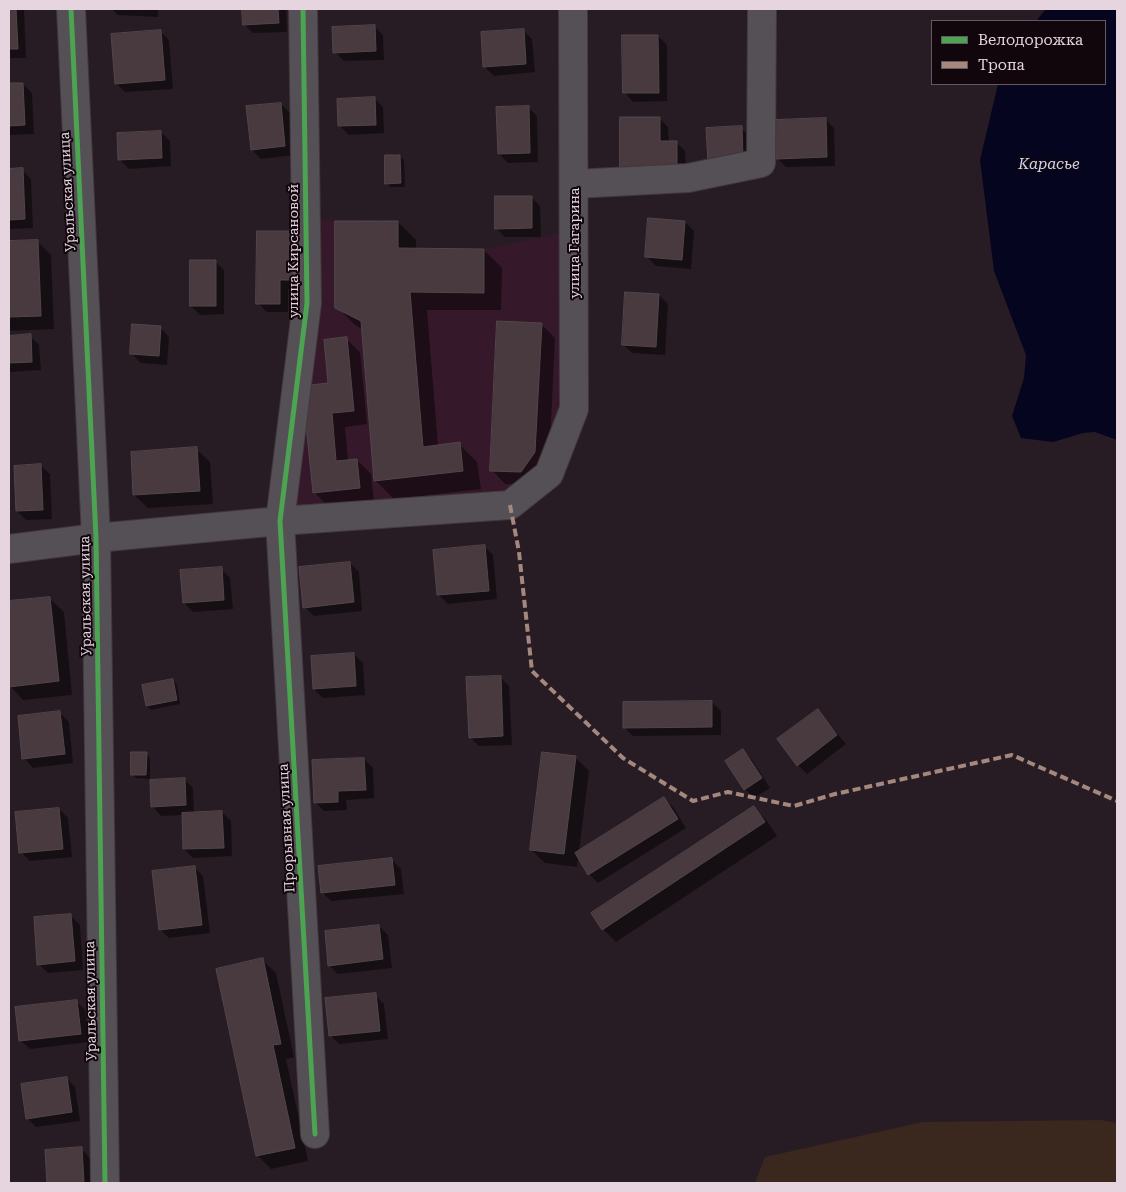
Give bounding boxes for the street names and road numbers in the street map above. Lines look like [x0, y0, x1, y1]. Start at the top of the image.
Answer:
street label: Уральская улица [56, 132, 80, 252]
street label: улица Кирсановой [286, 184, 302, 318]
street label: улица Гагарина [567, 188, 583, 298]
street label: Уральская улица [77, 536, 95, 656]
street label: Прорывная улица [275, 763, 299, 893]
street label: Уральская улица [82, 941, 100, 1061]

